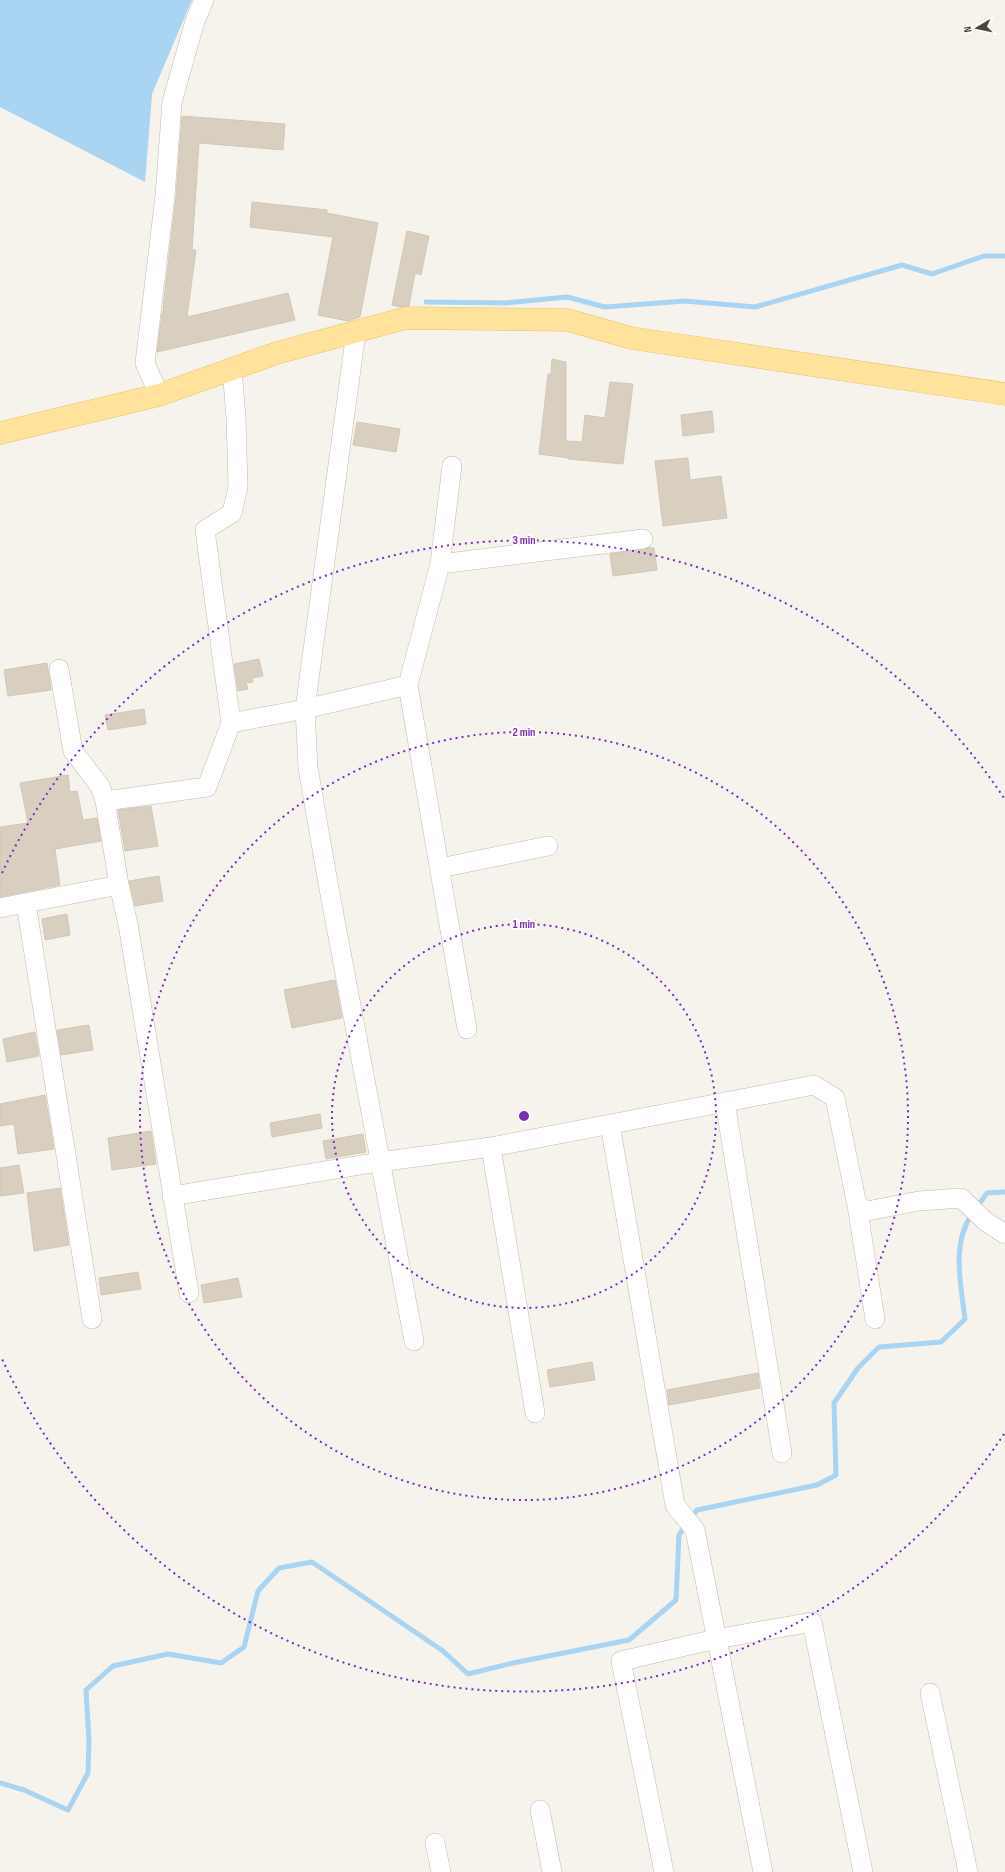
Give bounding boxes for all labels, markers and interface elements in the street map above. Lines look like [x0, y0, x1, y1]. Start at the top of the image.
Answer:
north arrow [957, 8, 997, 48]
text: N [961, 25, 974, 33]
text: 3 min [513, 533, 535, 548]
text: 2 min [513, 725, 535, 740]
text: 1 min [513, 917, 535, 932]
centre of rings [517, 1109, 531, 1123]

